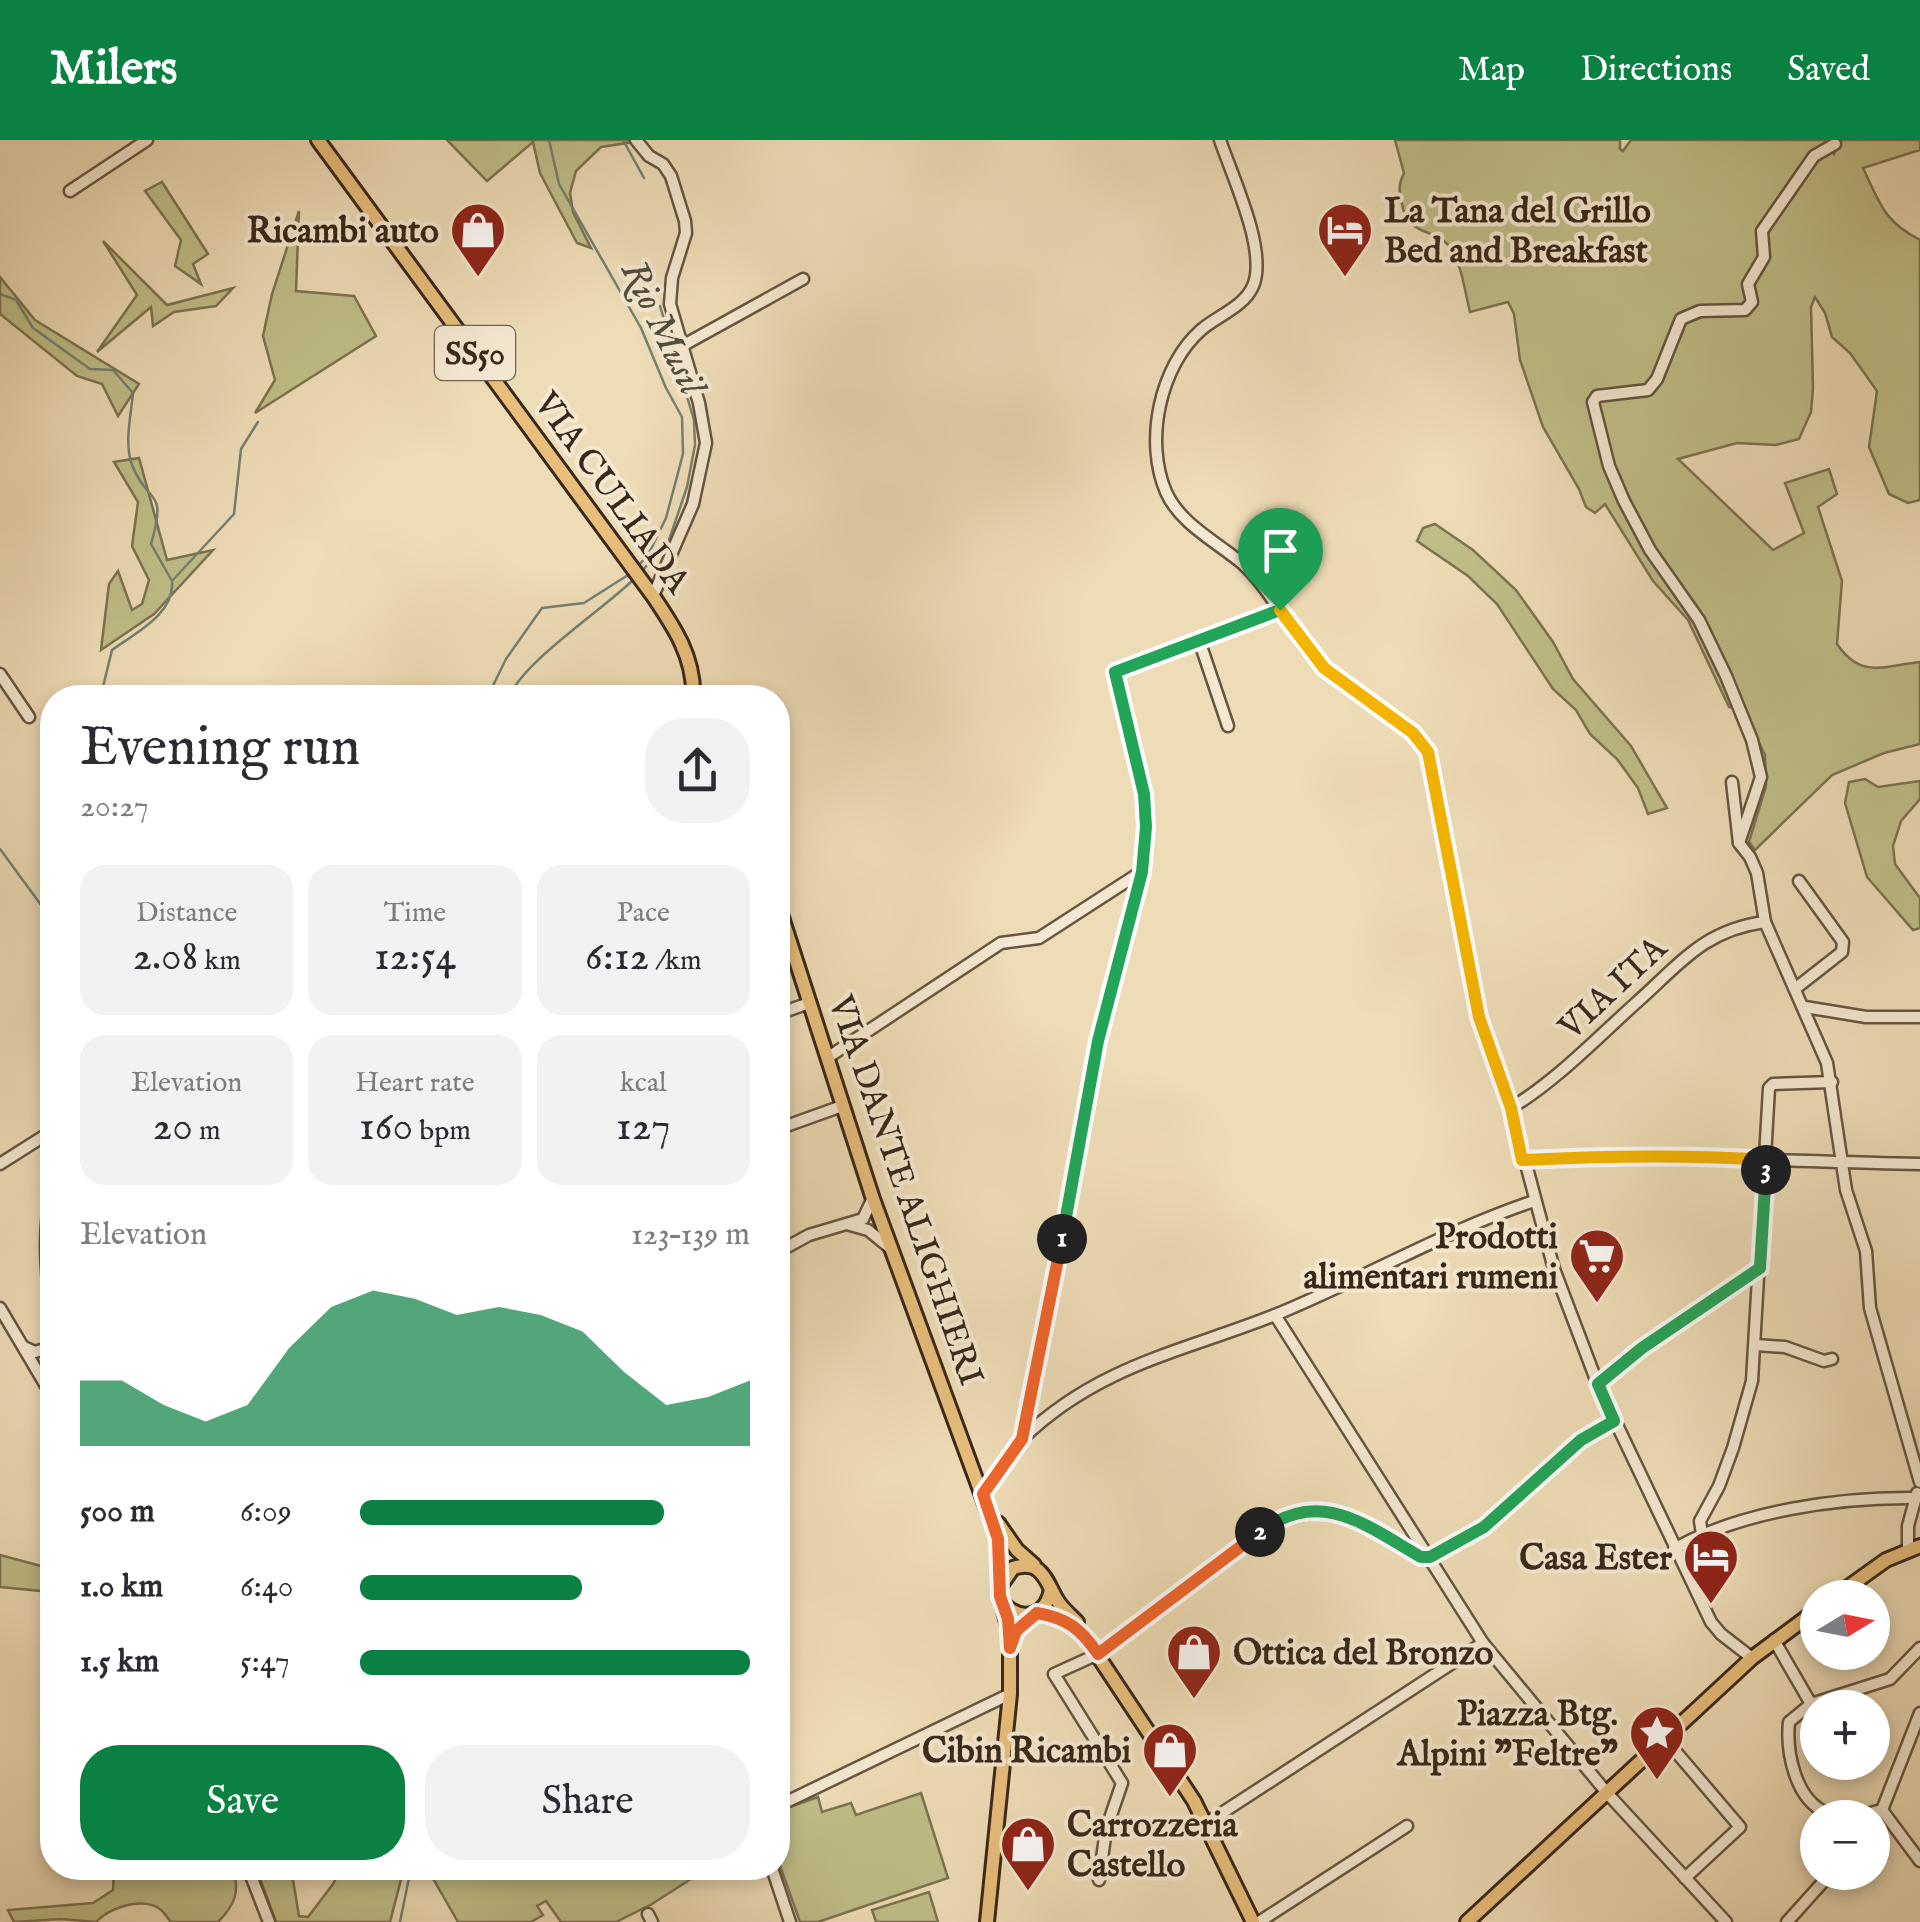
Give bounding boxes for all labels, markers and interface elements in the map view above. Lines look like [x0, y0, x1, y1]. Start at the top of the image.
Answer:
text: Milers [50, 40, 177, 100]
text: Map [1458, 48, 1525, 93]
text: Directions [1580, 48, 1732, 93]
text: Saved [1787, 48, 1870, 93]
place label: La Tana del Grillo Bed and Breakfast [1384, 190, 1651, 275]
shop icon: Ricambi auto [448, 200, 508, 279]
hotel icon: La Tana del Grillo Bed and Breakfast [1315, 200, 1375, 279]
place label: Ricambi auto [247, 210, 439, 255]
water label: Rio Musil [608, 253, 716, 406]
road number: SS50 [435, 326, 515, 380]
street label: VIA CULIADA [522, 383, 700, 604]
pin [1238, 508, 1323, 611]
icon: arrive [1253, 523, 1308, 578]
text: Evening run [80, 714, 360, 784]
button: share [645, 718, 750, 823]
text: 20:27 [80, 787, 149, 828]
text: Distance [136, 896, 237, 931]
text: Time [384, 896, 446, 931]
text: Pace [617, 896, 670, 931]
street label: VIA ITA [1549, 926, 1678, 1051]
text: 2.08 [132, 931, 198, 984]
text: 12:54 [374, 931, 456, 984]
text: 6:12 [585, 931, 649, 984]
text: km [198, 944, 241, 979]
text: /km [649, 944, 702, 979]
street label: VIA DANTE ALIGHIERI [816, 989, 993, 1392]
text: Elevation [131, 1066, 242, 1101]
text: Heart rate [355, 1066, 475, 1101]
text: kcal [620, 1066, 667, 1101]
text: 20 [153, 1101, 193, 1154]
text: 160 [359, 1101, 413, 1154]
text: 127 [616, 1101, 671, 1154]
text: m [193, 1114, 221, 1149]
text: bpm [413, 1114, 471, 1149]
pin: 3 [1741, 1145, 1791, 1195]
text: 3 [1761, 1152, 1771, 1187]
pin: 1 [1037, 1214, 1087, 1264]
text: Elevation [80, 1215, 207, 1256]
text: 123–139 m [631, 1215, 750, 1256]
place label: Prodotti alimentari rumeni [1303, 1216, 1558, 1301]
text: 1 [1057, 1221, 1067, 1256]
supermarket icon: Prodotti alimentari rumeni [1567, 1226, 1627, 1305]
text: 500 m [80, 1492, 155, 1533]
text: 6:09 [240, 1492, 292, 1533]
pin: 2 [1235, 1507, 1285, 1557]
text: 2 [1253, 1514, 1267, 1549]
hotel icon: Casa Ester [1681, 1527, 1741, 1606]
place label: Casa Ester [1519, 1537, 1672, 1582]
text: 1.0 km [80, 1567, 163, 1608]
text: 6:40 [240, 1567, 293, 1608]
north arrow [1800, 1580, 1890, 1670]
map controls [1800, 1580, 1890, 1890]
shop icon: Ottica del Bronzo [1164, 1622, 1224, 1701]
place label: Ottica del Bronzo [1233, 1632, 1494, 1677]
text: 1.5 km [80, 1642, 159, 1683]
text: 5:47 [240, 1642, 290, 1683]
button: + [1800, 1690, 1890, 1780]
place label: Piazza Btg. Alpini "Feltre" [1395, 1693, 1618, 1778]
place icon: Piazza Btg. Alpini "Feltre" [1627, 1703, 1687, 1782]
shop icon: Cibin Ricambi [1140, 1720, 1200, 1799]
place label: Cibin Ricambi [922, 1730, 1131, 1775]
button: Save [80, 1745, 405, 1860]
button: Share [425, 1745, 750, 1860]
button: − [1800, 1800, 1890, 1890]
place label: Carrozzeria Castello [1067, 1804, 1238, 1889]
shop icon: Carrozzeria Castello [998, 1814, 1058, 1893]

